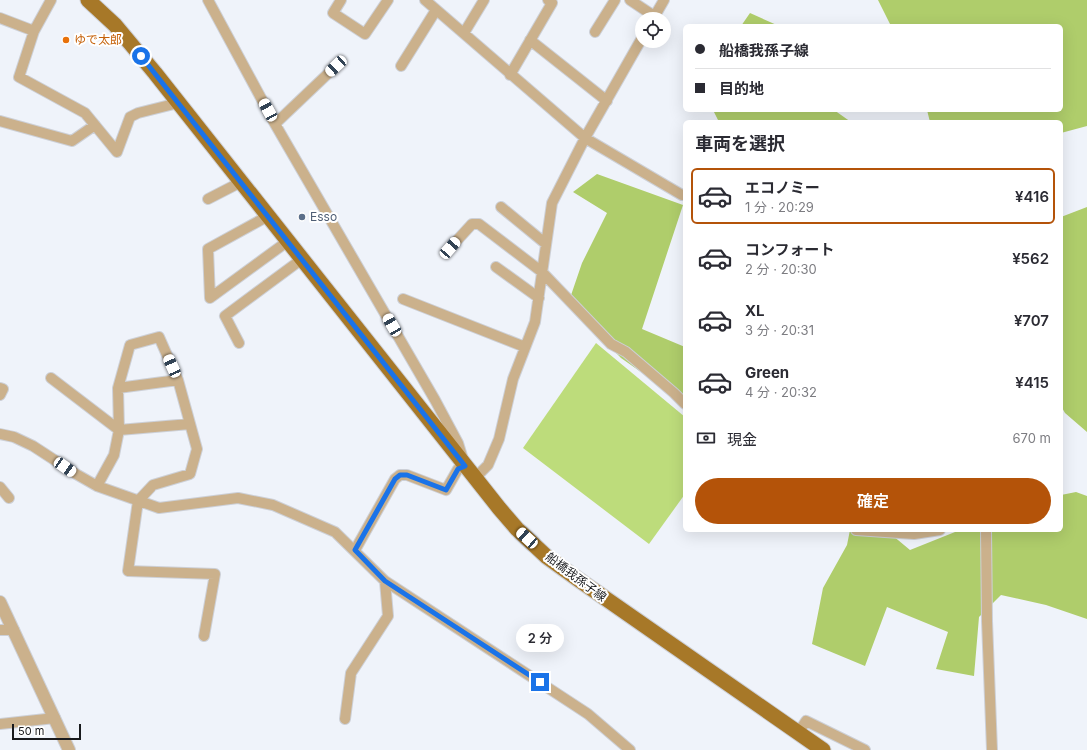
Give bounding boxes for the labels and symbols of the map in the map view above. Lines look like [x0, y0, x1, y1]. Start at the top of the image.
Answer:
place label: ゆで太郎 [74, 32, 122, 47]
marker: ゆで太郎 [61, 35, 71, 45]
route start [132, 47, 150, 65]
car [323, 53, 349, 79]
car [257, 97, 279, 123]
place label: Esso [310, 209, 337, 224]
marker: Esso [297, 212, 307, 222]
car [438, 235, 462, 261]
car [381, 312, 403, 338]
car [162, 353, 182, 379]
car [52, 455, 78, 479]
car [514, 526, 540, 550]
street label: 船橋我孫子線 [543, 549, 610, 604]
callout: 2 分 [516, 624, 564, 652]
route end [531, 673, 549, 691]
scale bar [12, 722, 81, 741]

